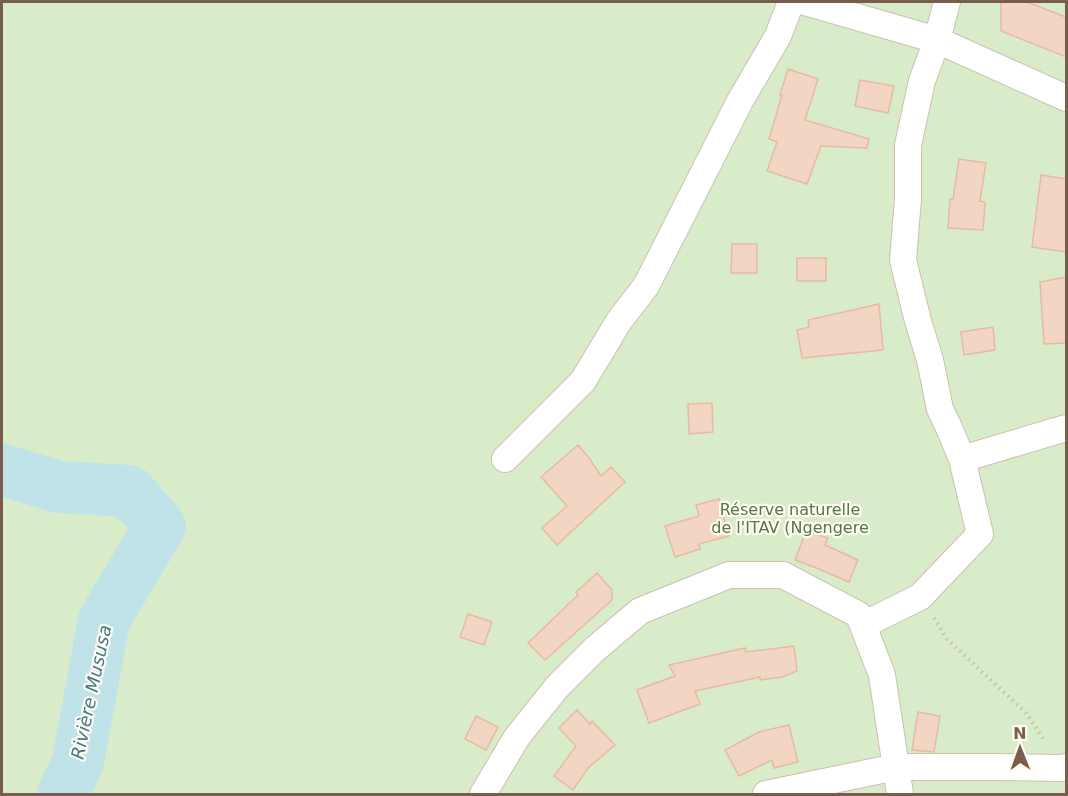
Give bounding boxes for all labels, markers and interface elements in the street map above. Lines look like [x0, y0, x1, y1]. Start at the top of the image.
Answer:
park label: Réserve naturelle de l'ITAV (Ngengere [711, 500, 869, 537]
water label: Rivière Mususa [67, 623, 115, 761]
north arrow [990, 718, 1050, 778]
text: N [1013, 724, 1027, 743]

